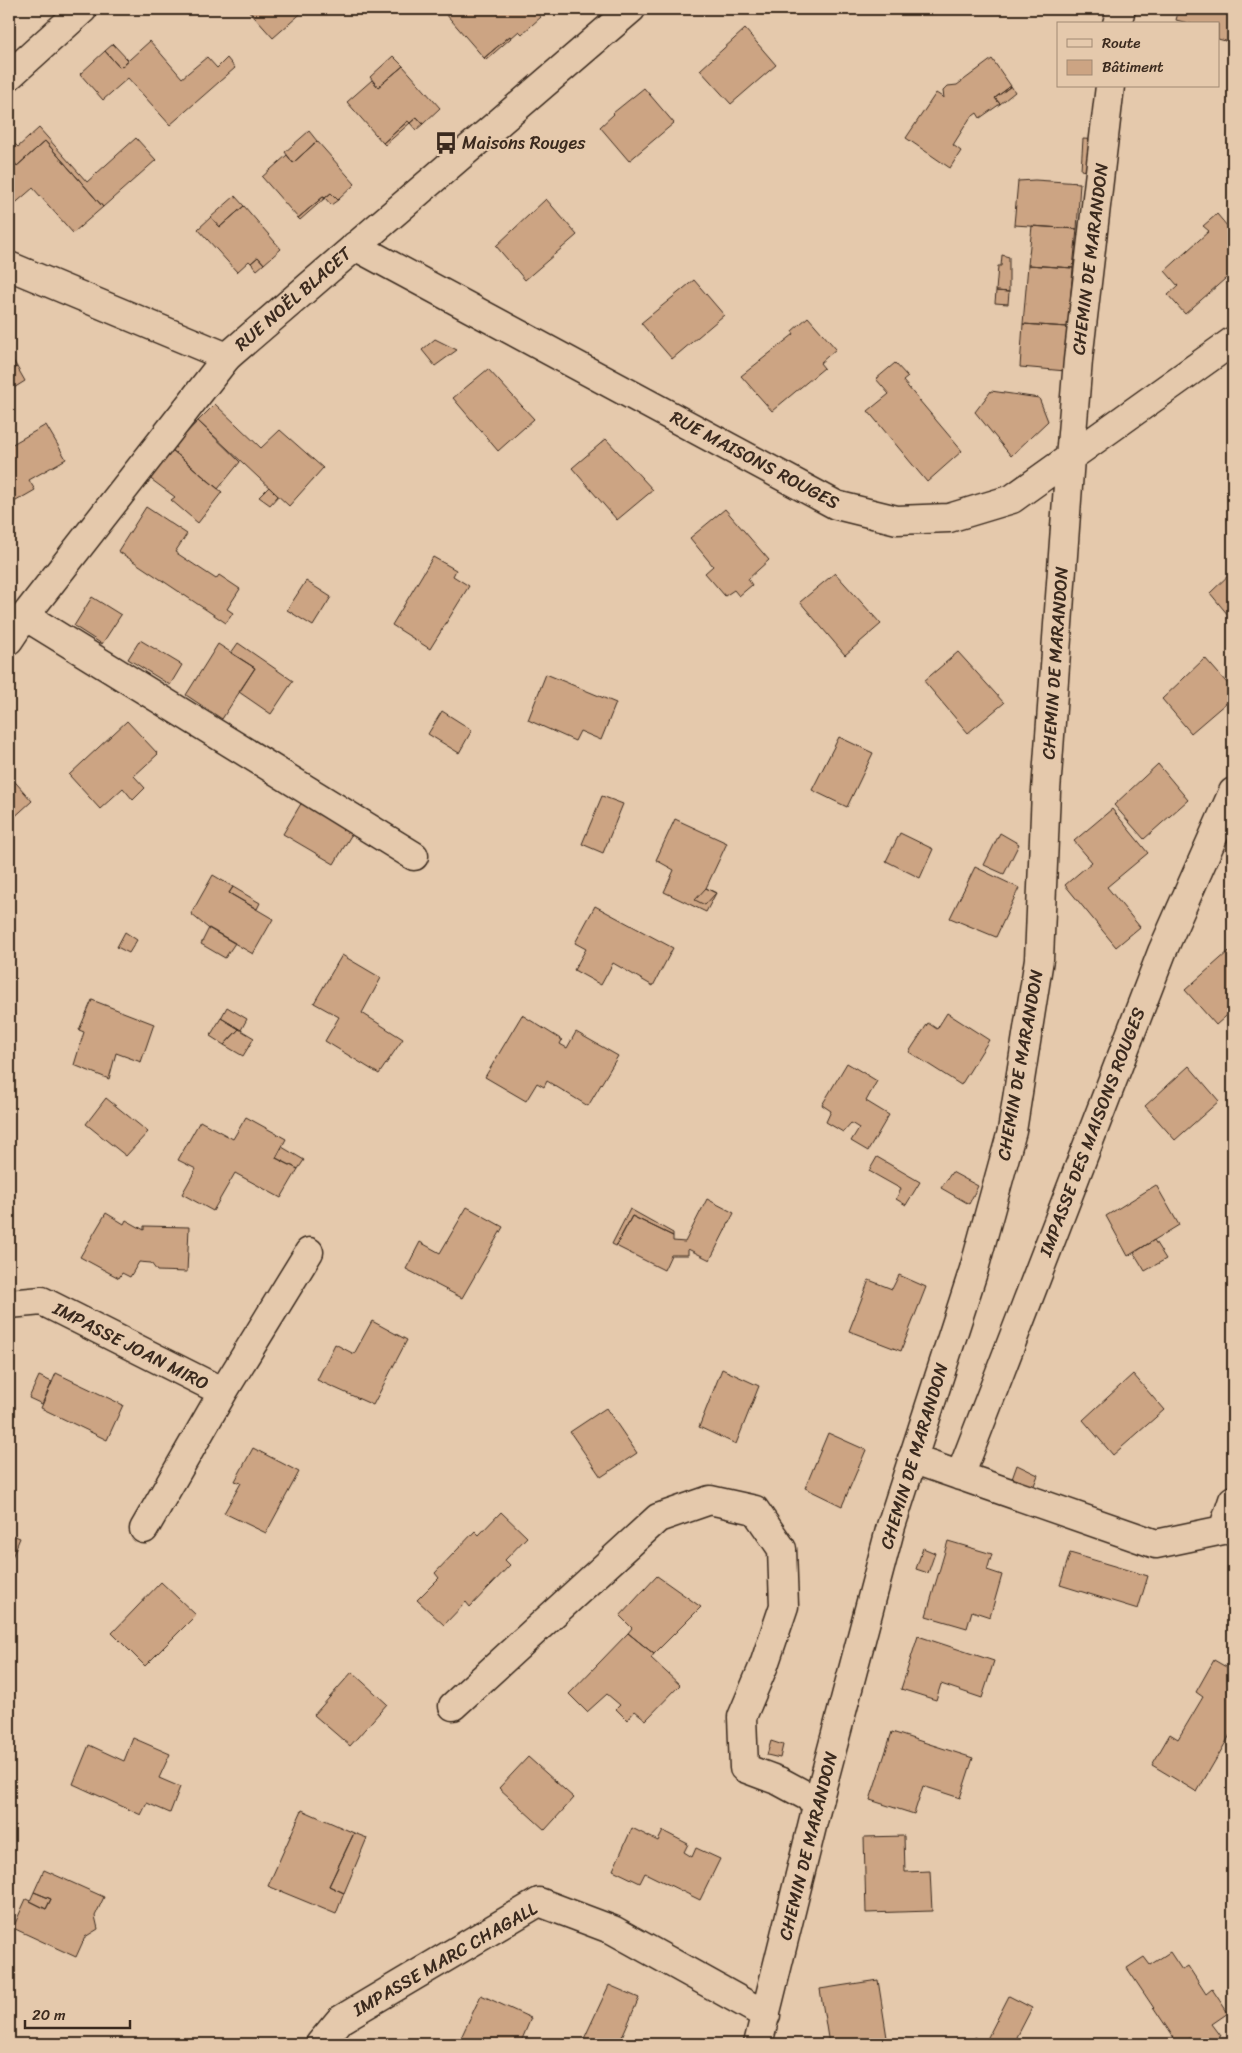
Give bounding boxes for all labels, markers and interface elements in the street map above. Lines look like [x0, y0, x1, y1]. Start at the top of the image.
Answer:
legend [1057, 22, 1220, 88]
text: Route [1102, 30, 1141, 56]
text: Bâtiment [1102, 54, 1164, 80]
place label: Maisons Rouges [462, 127, 586, 159]
bus stop icon: Maisons Rouges [433, 130, 459, 156]
street label: CHEMIN DE MARANDON [1062, 161, 1118, 357]
street label: RUE NOËL BLACET [227, 238, 360, 359]
street label: RUE MAISONS ROUGES [664, 402, 846, 518]
street label: CHEMIN DE MARANDON [1032, 565, 1078, 760]
street label: CHEMIN DE MARANDON [987, 967, 1053, 1163]
street label: IMPASSE DES MAISONS ROUGES [1029, 1003, 1154, 1262]
street label: IMPASSE JOAN MIRO [46, 1292, 215, 1399]
street label: CHEMIN DE MARANDON [870, 1358, 958, 1553]
street label: CHEMIN DE MARANDON [769, 1748, 847, 1944]
street label: IMPASSE MARC CHAGALL [346, 1893, 544, 2026]
scale bar [25, 1998, 130, 2030]
text: 20 m [32, 2002, 66, 2028]

